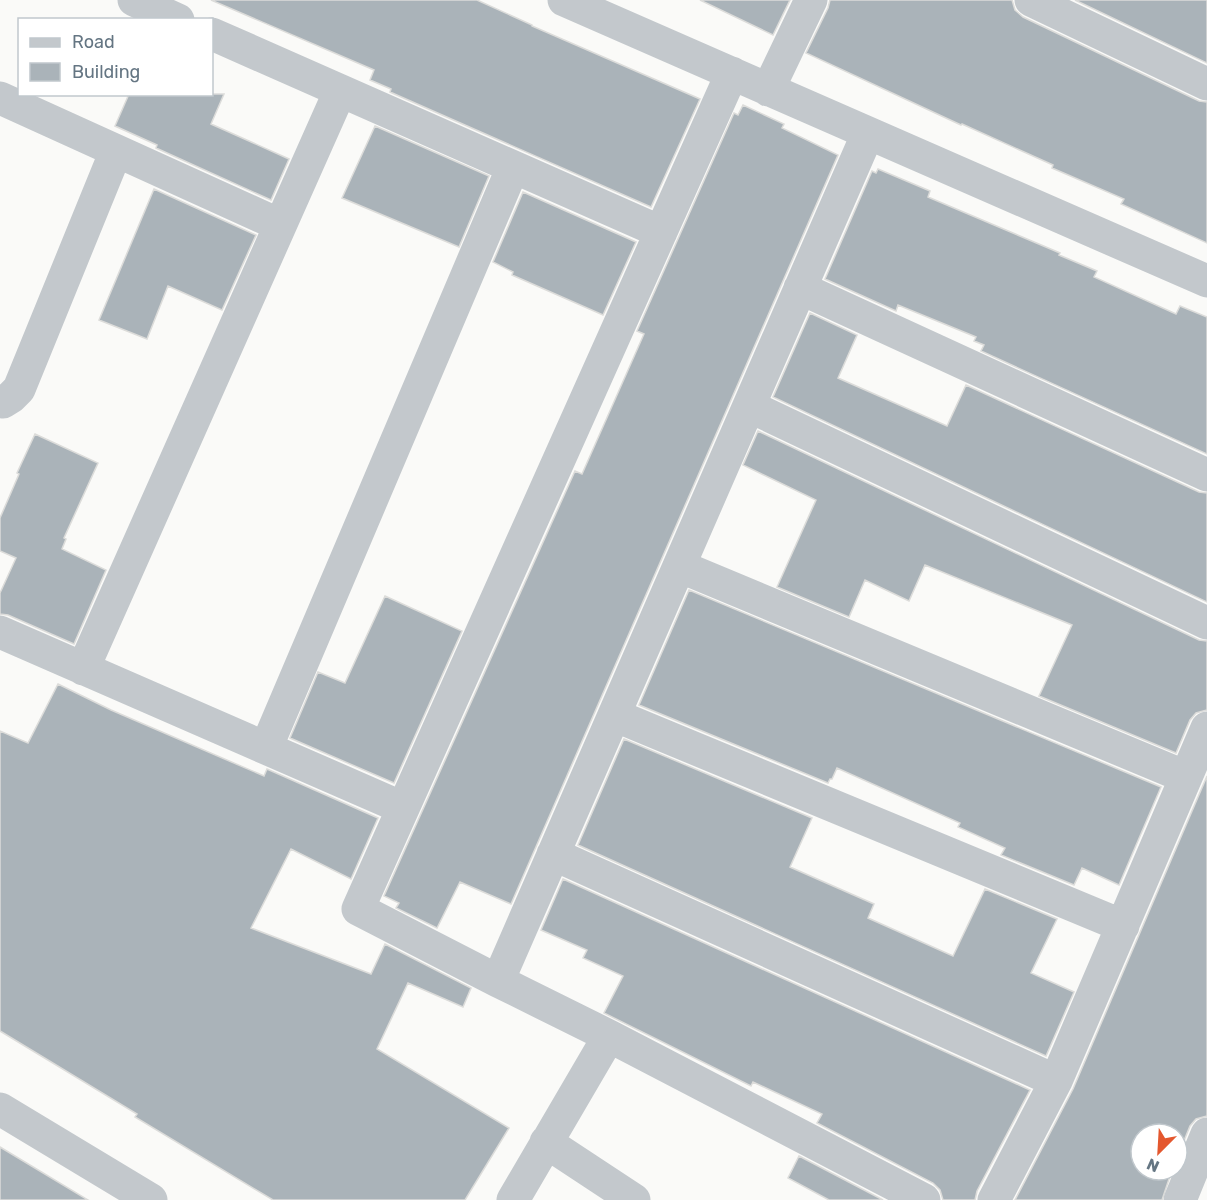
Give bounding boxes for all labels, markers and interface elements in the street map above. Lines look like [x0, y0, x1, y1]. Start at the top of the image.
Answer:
legend [18, 18, 213, 96]
text: Road [72, 31, 115, 53]
text: Building [72, 61, 140, 83]
north arrow [1129, 1122, 1189, 1182]
text: N [1144, 1154, 1162, 1176]

